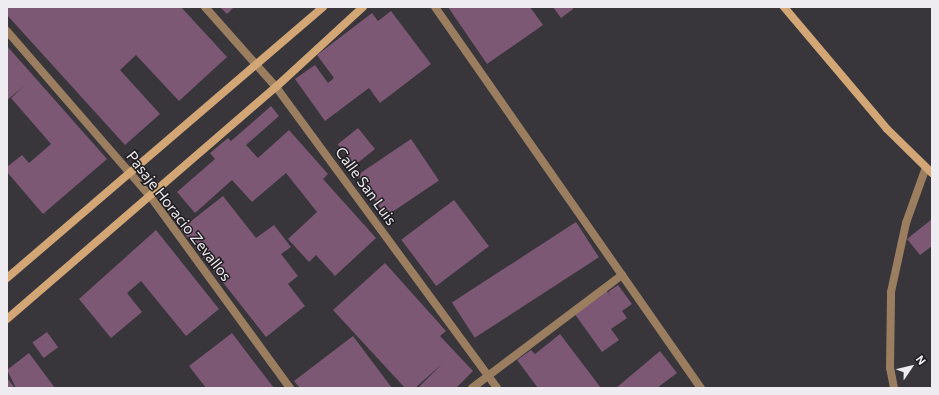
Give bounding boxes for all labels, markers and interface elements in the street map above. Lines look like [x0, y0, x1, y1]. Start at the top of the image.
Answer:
street label: Calle San Luis [332, 143, 400, 229]
street label: Pasaje Horacio Zevallos [123, 147, 235, 285]
north arrow [891, 347, 931, 387]
text: N [914, 353, 929, 367]

